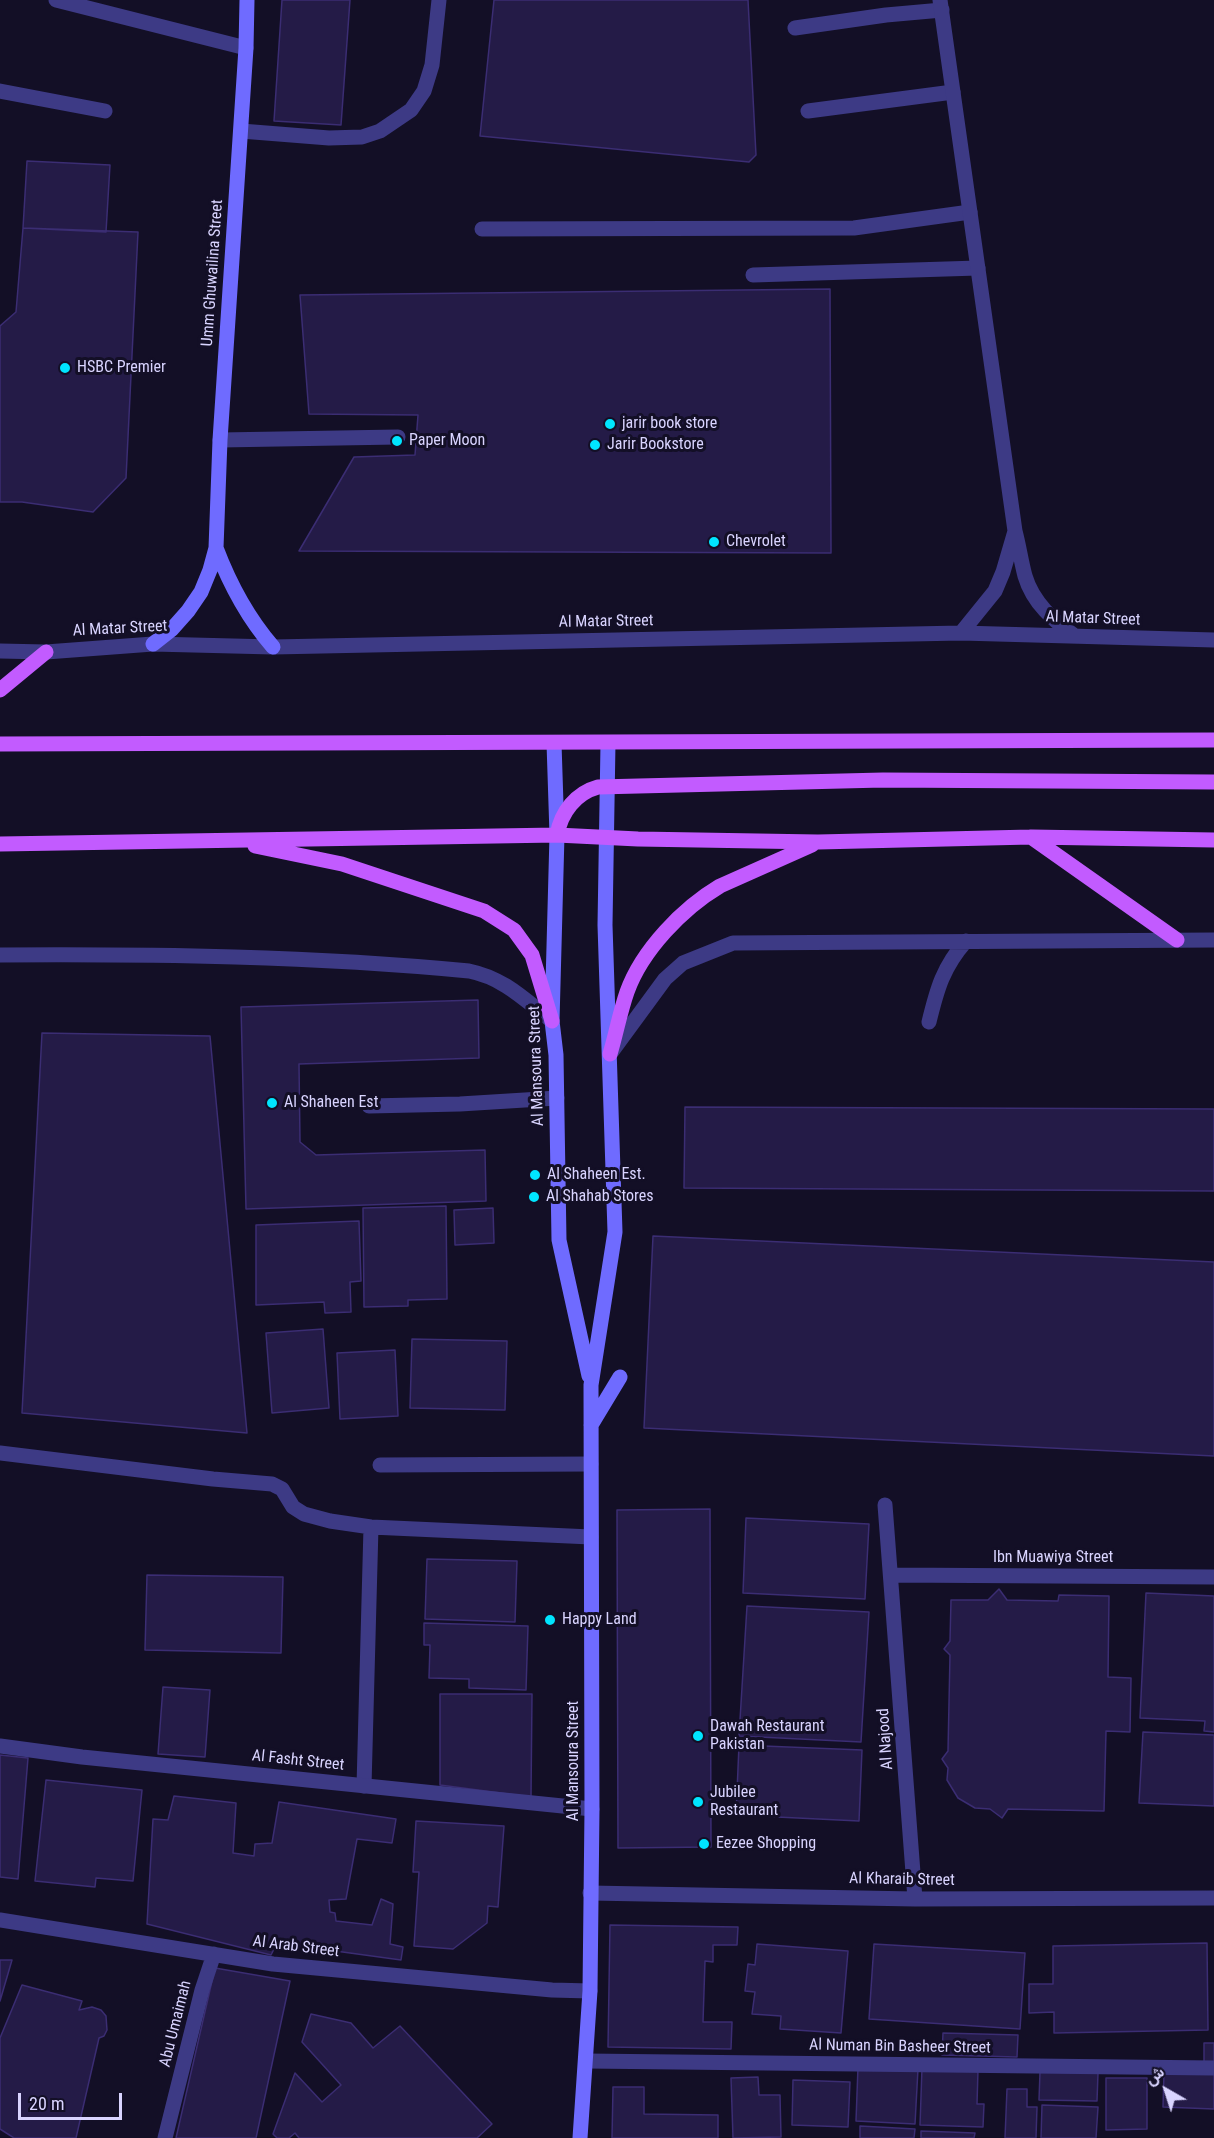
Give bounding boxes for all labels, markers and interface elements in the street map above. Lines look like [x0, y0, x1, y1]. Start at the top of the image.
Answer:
street label: Umm Ghuwailina Street [198, 199, 228, 347]
place label: HSBC Premier [77, 358, 166, 378]
marker: HSBC Premier [58, 361, 72, 375]
place label: jarir book store [622, 414, 717, 434]
marker: jarir book store [603, 417, 617, 431]
place label: Paper Moon [409, 431, 485, 451]
marker: Paper Moon [390, 434, 404, 448]
place label: Jarir Bookstore [607, 435, 704, 455]
marker: Jarir Bookstore [588, 438, 602, 452]
place label: Chevrolet [726, 532, 786, 552]
marker: Chevrolet [707, 535, 721, 549]
street label: Al Matar Street [1045, 608, 1141, 630]
street label: Al Matar Street [558, 612, 654, 632]
street label: Al Matar Street [72, 617, 168, 641]
street label: Al Mansoura Street [525, 1005, 549, 1127]
place label: Al Shaheen Est [284, 1093, 378, 1113]
marker: Al Shaheen Est [265, 1096, 279, 1110]
place label: Al Shaheen Est. [547, 1165, 646, 1185]
marker: Al Shaheen Est. [528, 1168, 542, 1182]
place label: Al Shahab Stores [546, 1187, 654, 1207]
marker: Al Shahab Stores [527, 1190, 541, 1204]
street label: Ibn Muawiya Street [993, 1548, 1113, 1568]
place label: Happy Land [562, 1610, 637, 1630]
marker: Happy Land [543, 1613, 557, 1627]
street label: Al Mansoura Street [564, 1701, 584, 1821]
street label: Al Najood [874, 1708, 898, 1770]
place label: Dawah Restaurant Pakistan [710, 1717, 824, 1755]
marker: Dawah Restaurant Pakistan [691, 1729, 705, 1743]
street label: Al Fasht Street [251, 1747, 345, 1775]
place label: Jubilee Restaurant [710, 1783, 778, 1821]
marker: Jubilee Restaurant [691, 1795, 705, 1809]
place label: Eezee Shopping [716, 1834, 816, 1854]
marker: Eezee Shopping [697, 1837, 711, 1851]
street label: Al Kharaib Street [849, 1869, 955, 1891]
street label: Al Arab Street [252, 1932, 340, 1962]
street label: Abu Umaimah [156, 1979, 196, 2069]
street label: Al Numan Bin Basheer Street [809, 2036, 991, 2058]
north arrow [1136, 2060, 1196, 2120]
text: ش [1141, 2062, 1168, 2089]
scale bar [21, 2081, 124, 2119]
text: 20 m [29, 2093, 64, 2114]

